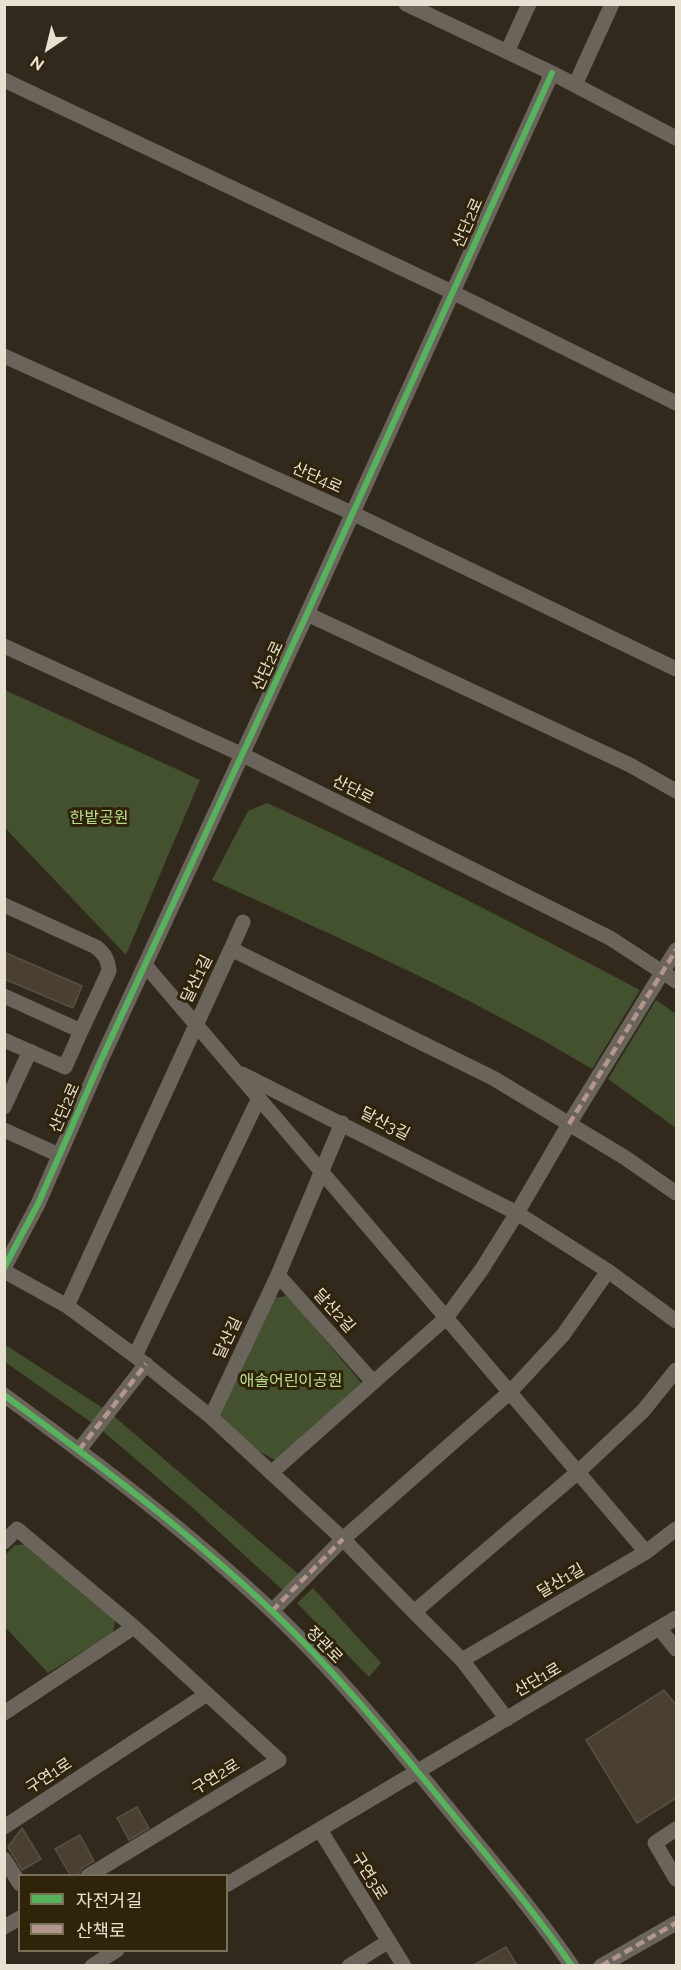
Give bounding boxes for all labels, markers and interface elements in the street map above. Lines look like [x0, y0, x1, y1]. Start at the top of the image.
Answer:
north arrow [18, 18, 78, 78]
text: N [27, 52, 48, 74]
street label: 산단2로 [449, 195, 487, 251]
street label: 산단4로 [289, 458, 345, 498]
street label: 산단2로 [248, 638, 288, 694]
street label: 산단로 [329, 771, 377, 809]
park label: 한밭공원 [70, 808, 128, 828]
street label: 달산1길 [177, 952, 217, 1006]
street label: 산단2로 [46, 1080, 84, 1136]
street label: 달산3길 [357, 1103, 413, 1145]
street label: 달산2길 [309, 1285, 359, 1337]
street label: 달산길 [210, 1314, 246, 1362]
park label: 애솔어린이공원 [239, 1371, 343, 1391]
street label: 달산1길 [534, 1560, 588, 1602]
street label: 정관로 [302, 1622, 346, 1668]
street label: 산단1로 [511, 1659, 565, 1701]
street label: 구연1로 [22, 1754, 76, 1798]
street label: 구연2로 [189, 1755, 243, 1799]
street label: 구연3로 [347, 1849, 391, 1903]
legend [18, 1874, 228, 1952]
text: 자전거길 [76, 1890, 142, 1911]
text: 산책로 [76, 1920, 126, 1941]

